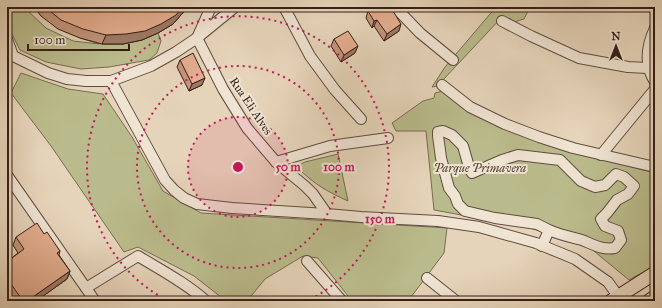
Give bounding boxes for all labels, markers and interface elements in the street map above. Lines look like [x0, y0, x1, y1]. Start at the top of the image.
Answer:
scale bar [28, 26, 129, 52]
north arrow [596, 26, 636, 66]
text: N [611, 30, 621, 43]
text: 100 m [34, 33, 65, 47]
street label: Rua Eli Alves [227, 75, 275, 137]
centre of rings [231, 160, 245, 174]
text: 50 m [275, 160, 302, 174]
text: 100 m [323, 160, 356, 174]
park label: Parque Primavera [434, 161, 527, 175]
text: 150 m [365, 212, 396, 226]

